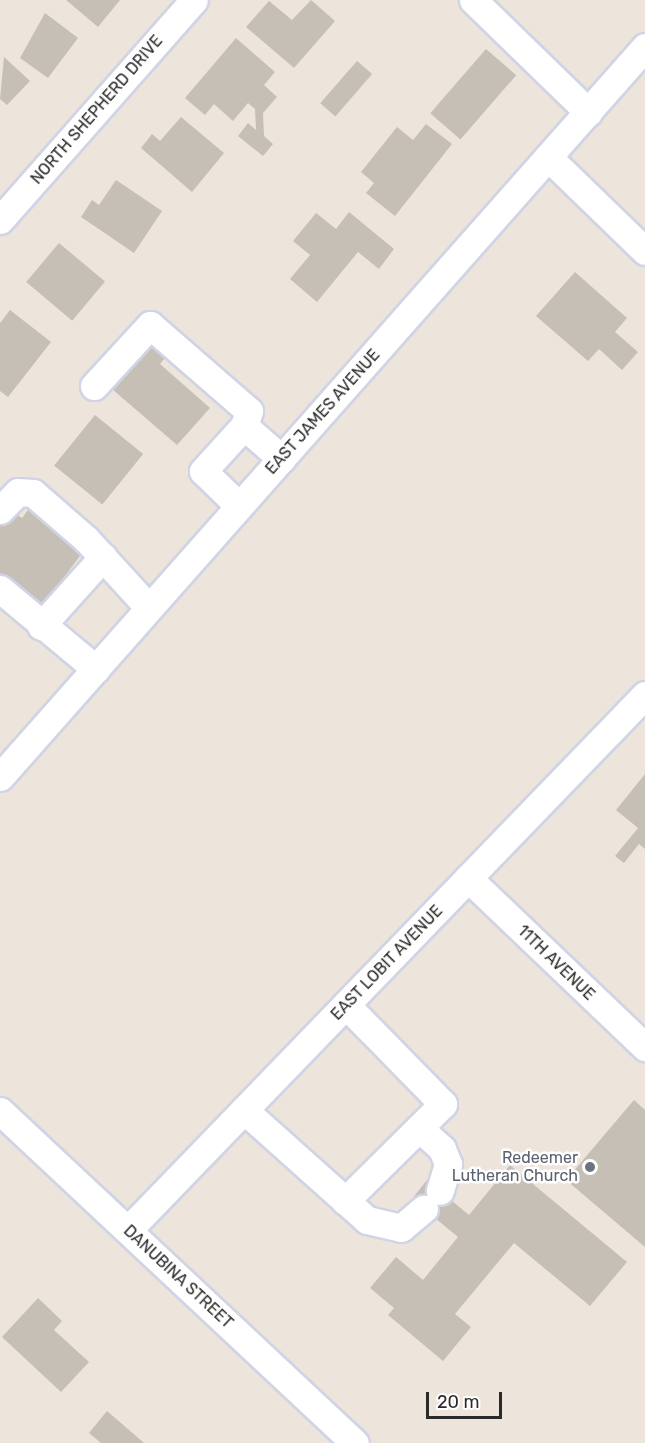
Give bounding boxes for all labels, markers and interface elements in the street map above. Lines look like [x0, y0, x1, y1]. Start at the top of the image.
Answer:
street label: NORTH SHEPHERD DRIVE [27, 32, 167, 188]
street label: EAST JAMES AVENUE [262, 345, 384, 479]
street label: EAST LOBIT AVENUE [327, 901, 447, 1025]
street label: 11TH AVENUE [513, 921, 599, 1005]
place label: Redeemer Lutheran Church [452, 1148, 578, 1186]
marker: Redeemer Lutheran Church [583, 1160, 597, 1174]
street label: DANUBINA STREET [119, 1221, 237, 1333]
scale bar [429, 1380, 506, 1418]
text: 20 m [437, 1391, 479, 1413]

